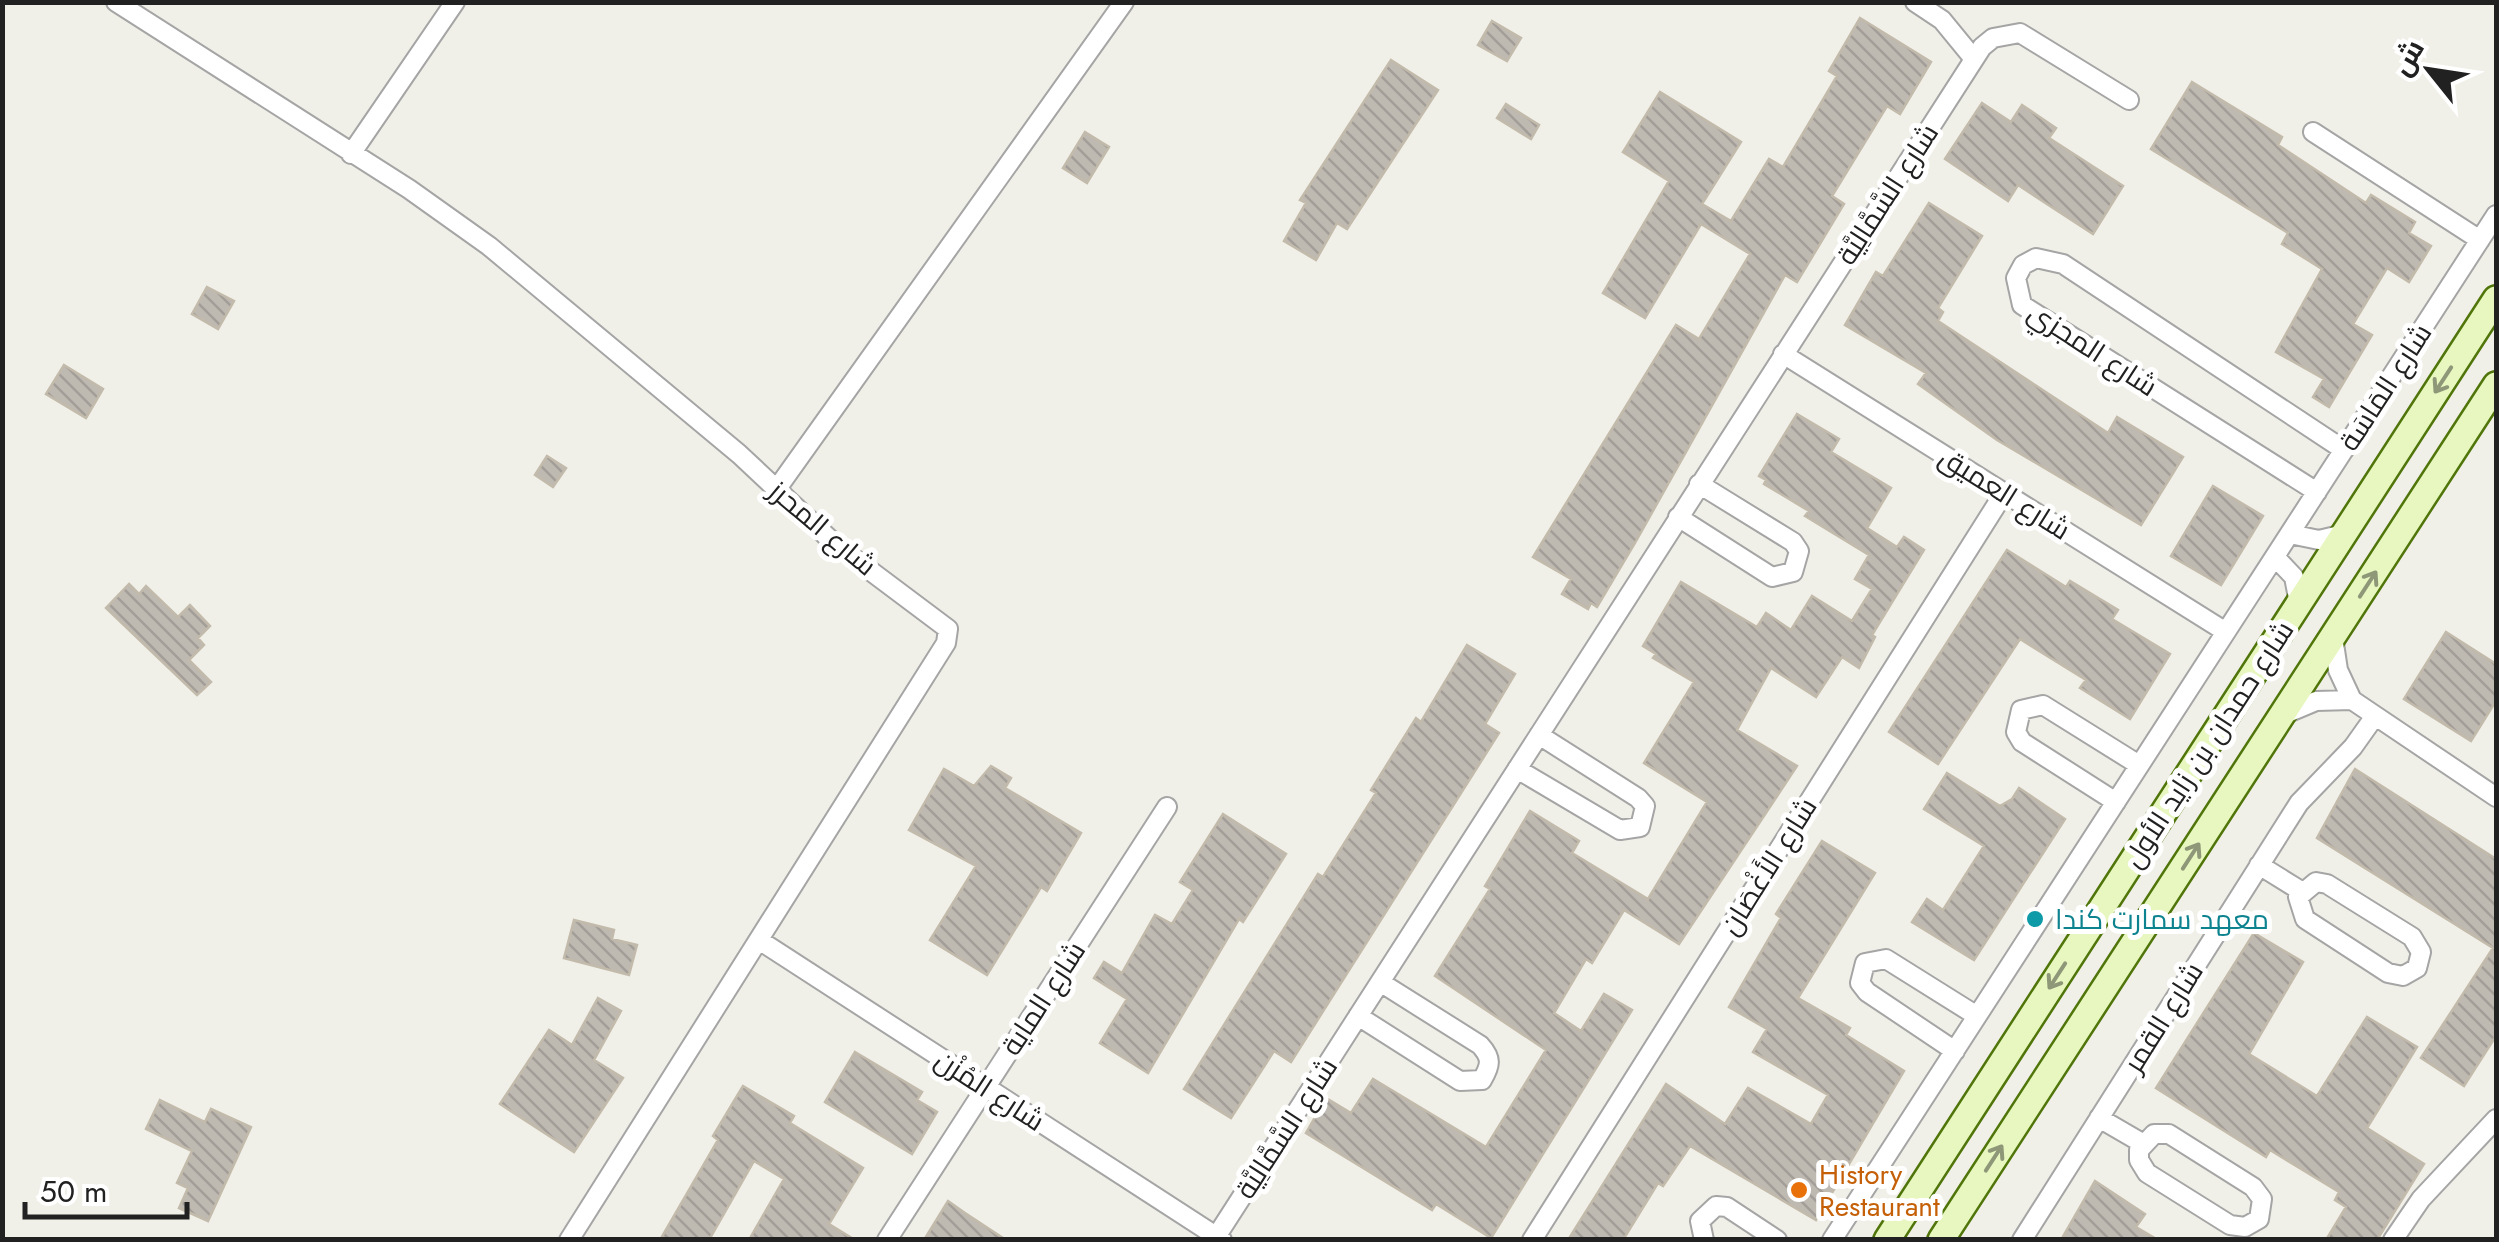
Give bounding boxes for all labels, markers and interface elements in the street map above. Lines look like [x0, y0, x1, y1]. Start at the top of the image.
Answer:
north arrow [2379, 20, 2479, 120]
text: ش [2381, 32, 2435, 84]
street label: شارع السَّمَّالِيَّة [1826, 115, 1949, 273]
street label: شارع المجزي [2019, 292, 2166, 408]
street label: شارع المَاسَة [2329, 316, 2442, 459]
one-way arrow [2433, 366, 2454, 394]
street label: شارع العميق [1931, 437, 2078, 550]
street label: شارع المحرز [758, 470, 885, 586]
one-way arrow [2357, 570, 2378, 598]
street label: شارع حمدان بن زايد الأول [2113, 613, 2304, 876]
street label: شارع الأَغْصَان [1710, 789, 1827, 943]
one-way arrow [2180, 842, 2201, 871]
place label: معهد سمارت كندا [2055, 899, 2269, 940]
marker: معهد سمارت كندا [2024, 908, 2046, 930]
street label: شارع الماية [991, 933, 1096, 1063]
street label: شارع القمر [2112, 954, 2213, 1082]
one-way arrow [2047, 962, 2068, 990]
street label: شارع المُزْن [927, 1040, 1053, 1141]
street label: شارع السَّمَّالِيَّة [1225, 1049, 1348, 1207]
one-way arrow [1984, 1144, 2005, 1172]
place label: History Restaurant [1819, 1154, 1940, 1227]
scale bar [25, 1157, 188, 1219]
text: 50 m [40, 1170, 107, 1213]
marker: History Restaurant [1788, 1179, 1810, 1201]

